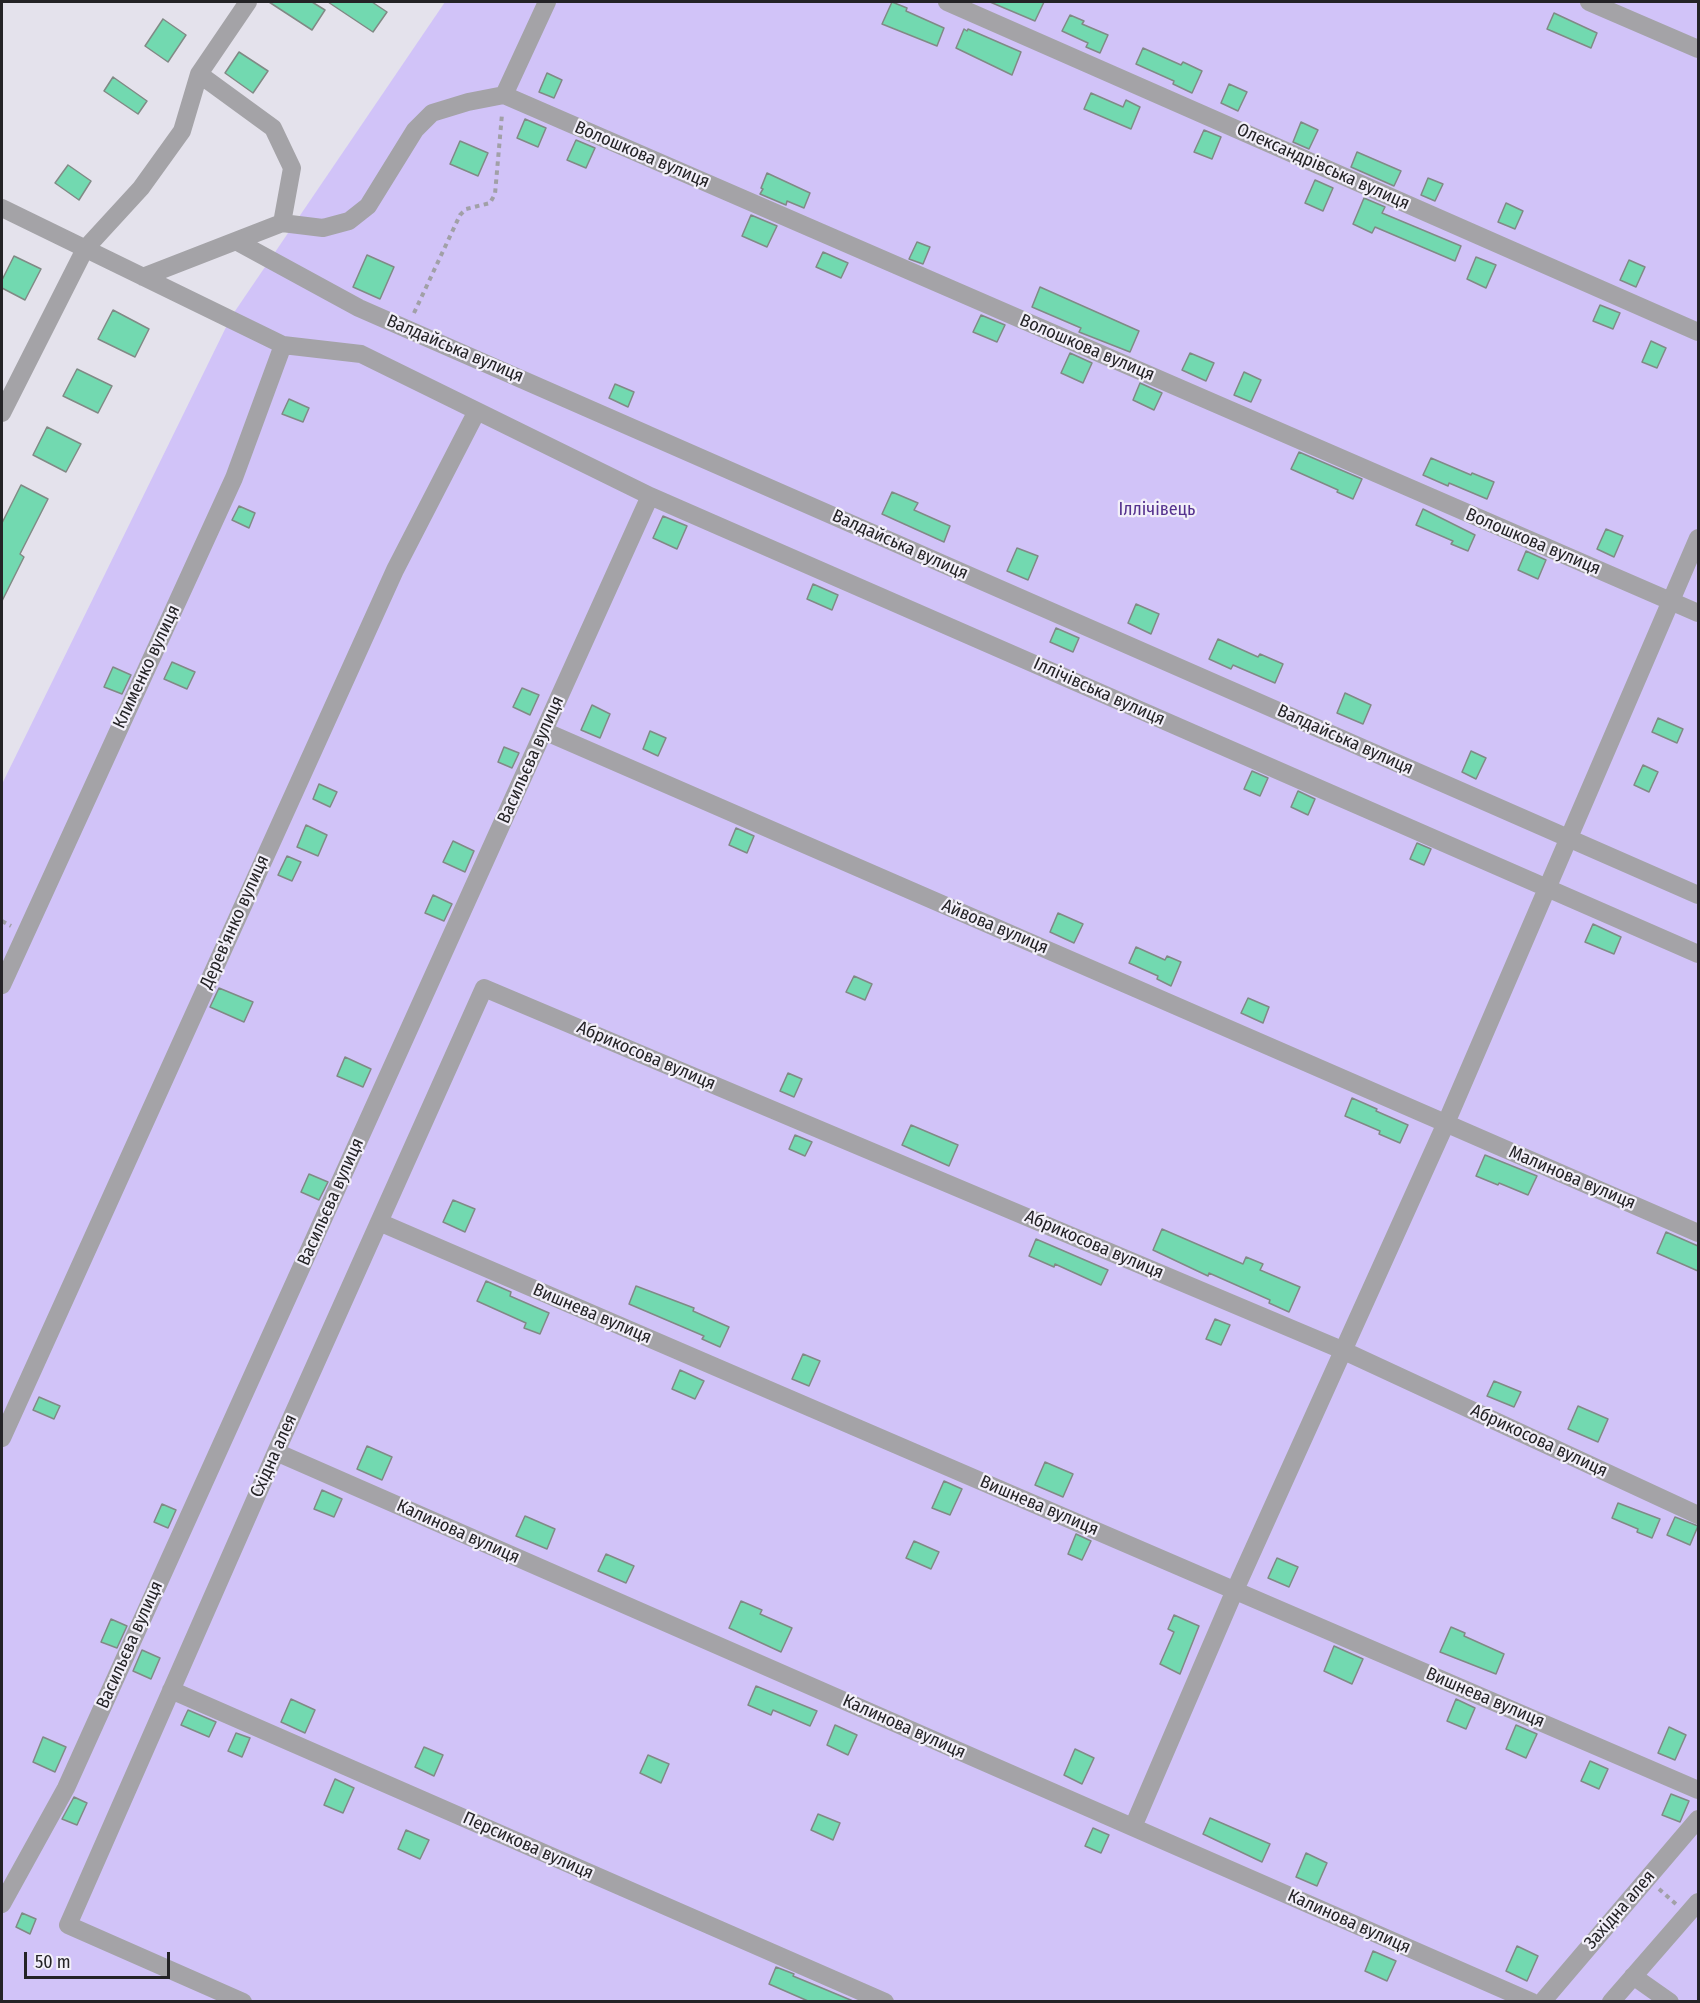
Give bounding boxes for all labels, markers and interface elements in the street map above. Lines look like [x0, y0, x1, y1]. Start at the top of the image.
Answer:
street label: Волошкова вулиця [571, 117, 713, 193]
street label: Олександрівська вулиця [1233, 119, 1413, 215]
street label: Валдайська вулиця [383, 310, 527, 388]
street label: Волошкова вулиця [1016, 310, 1158, 386]
park label: Іллічівець [1119, 499, 1195, 521]
street label: Волошкова вулиця [1462, 504, 1604, 580]
street label: Валдайська вулиця [829, 505, 971, 585]
street label: Клименко вулиця [109, 602, 185, 732]
street label: Іллічівська вулиця [1030, 653, 1168, 731]
street label: Васильєва вулиця [493, 693, 569, 827]
street label: Валдайська вулиця [1274, 700, 1416, 780]
street label: Дерев'янко вулиця [196, 852, 274, 992]
street label: Айвова вулиця [939, 895, 1051, 959]
street label: Абрикосова вулиця [573, 1017, 719, 1095]
street label: Васильєва вулиця [293, 1135, 369, 1269]
street label: Малинова вулиця [1505, 1142, 1639, 1214]
street label: Абрикосова вулиця [1021, 1206, 1167, 1284]
street label: Вишнева вулиця [529, 1279, 655, 1349]
street label: Абрикосова вулиця [1467, 1400, 1611, 1482]
street label: Східна алея [246, 1411, 302, 1501]
street label: Вишнева вулиця [976, 1471, 1102, 1541]
street label: Калинова вулиця [393, 1495, 523, 1569]
street label: Васильєва вулиця [92, 1578, 168, 1712]
street label: Вишнева вулиця [1422, 1663, 1548, 1733]
street label: Калинова вулиця [839, 1690, 969, 1764]
street label: Персикова вулиця [459, 1808, 597, 1884]
street label: Західна алея [1580, 1866, 1660, 1954]
street label: Калинова вулиця [1284, 1885, 1414, 1959]
scale bar [27, 1940, 172, 1978]
text: 50 m [35, 1951, 71, 1973]

